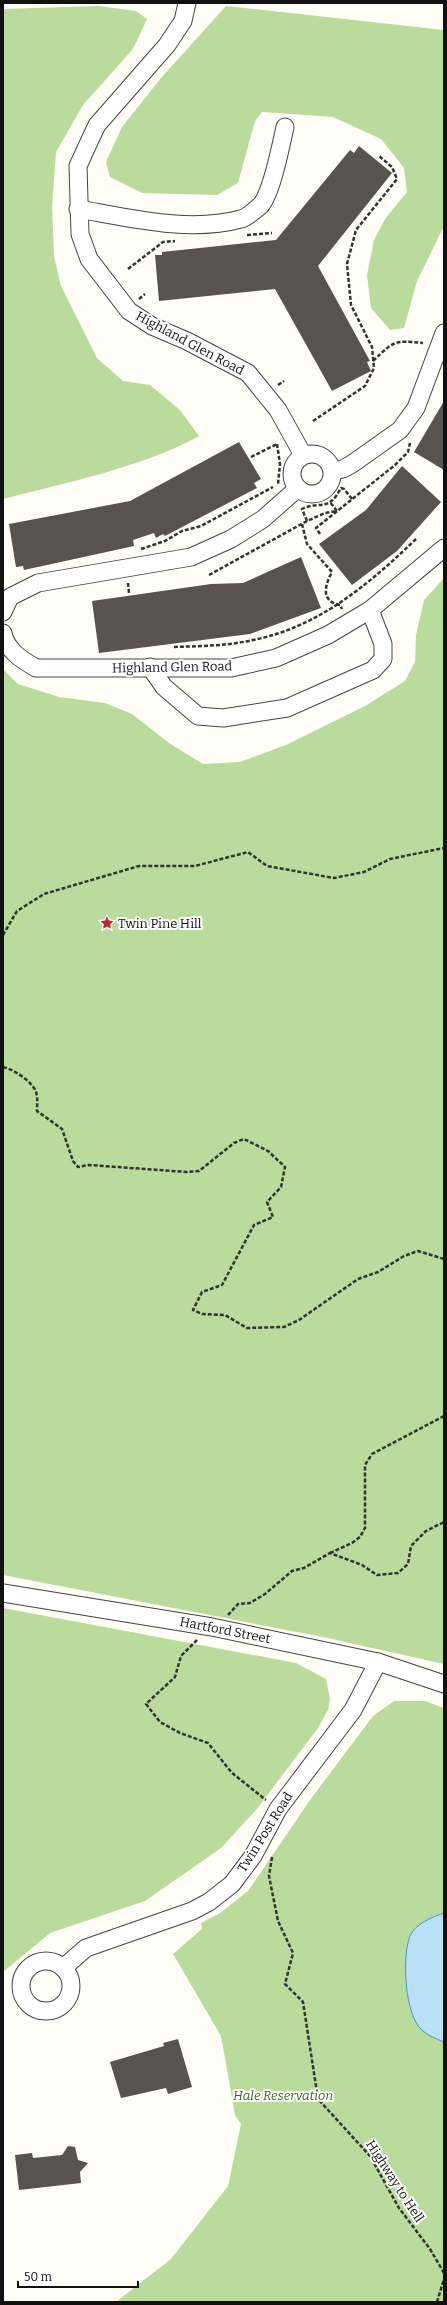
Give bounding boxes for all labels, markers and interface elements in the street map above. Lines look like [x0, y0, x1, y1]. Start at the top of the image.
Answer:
street label: Highland Glen Road [133, 308, 247, 378]
street label: Highland Glen Road [112, 658, 233, 676]
place icon: Twin Pine Hill [99, 915, 115, 931]
place label: Twin Pine Hill [118, 916, 202, 931]
street label: Hartford Street [178, 1614, 272, 1646]
street label: Twin Post Road [234, 1789, 296, 1875]
park label: Hale Reservation [233, 2088, 333, 2103]
street label: Highway to Hell [363, 2137, 427, 2225]
scale bar [18, 2263, 138, 2289]
text: 50 m [24, 2270, 53, 2284]

